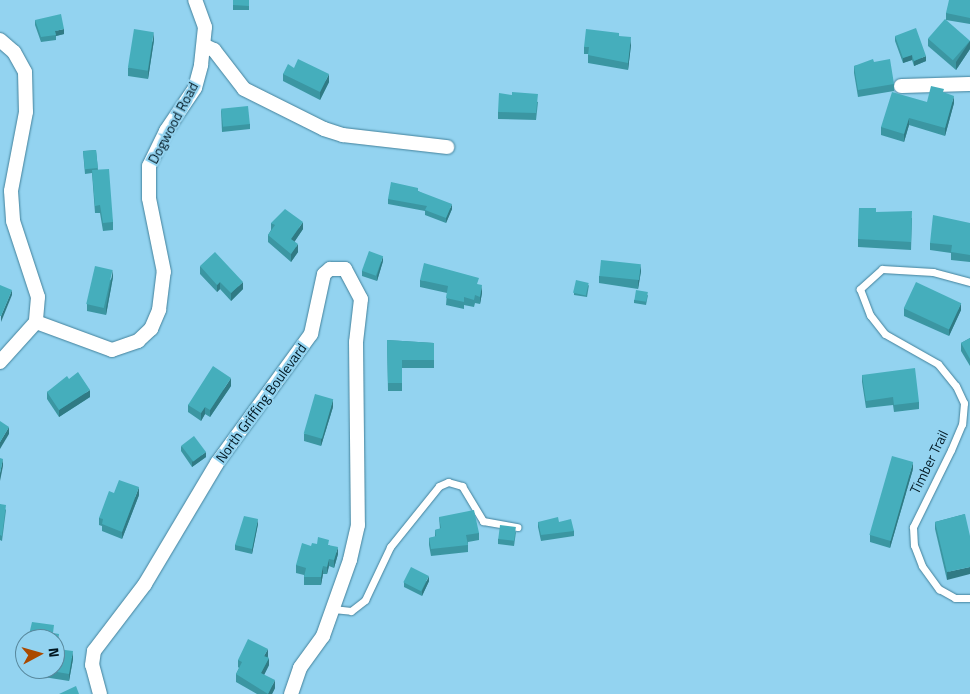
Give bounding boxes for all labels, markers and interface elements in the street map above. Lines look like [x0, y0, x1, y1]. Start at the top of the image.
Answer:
street label: Dogwood Road [145, 79, 201, 167]
street label: North Griffing Boulevard [212, 340, 310, 466]
street label: Timber Trail [906, 427, 952, 497]
north arrow [15, 629, 65, 679]
text: N [43, 647, 65, 658]

